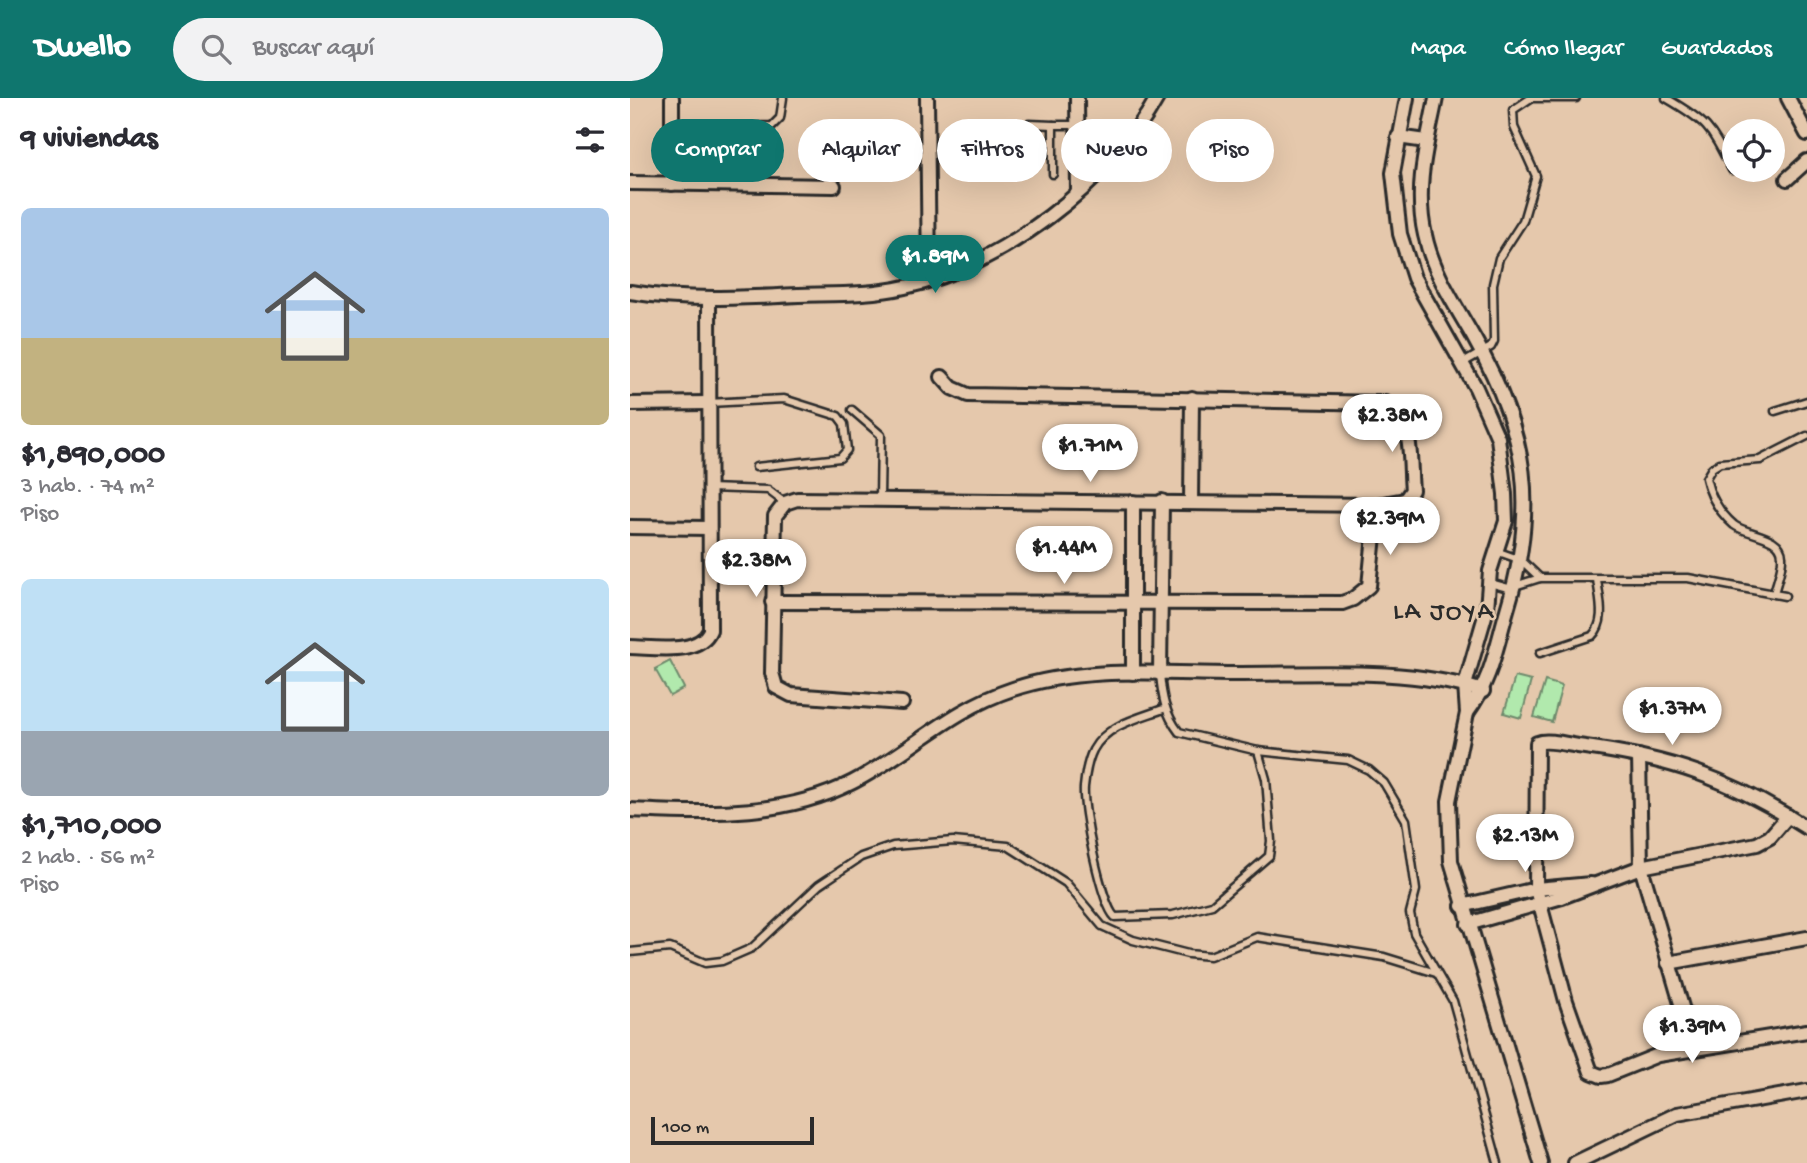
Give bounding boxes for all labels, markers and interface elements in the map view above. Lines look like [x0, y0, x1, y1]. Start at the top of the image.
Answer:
search box [173, 18, 663, 81]
text: Dwello [35, 30, 131, 68]
icon: search [197, 30, 235, 68]
text: Buscar aquí [253, 34, 374, 65]
text: Mapa [1411, 35, 1466, 64]
text: Cómo llegar [1504, 35, 1623, 64]
text: Guardados [1661, 35, 1772, 64]
chip: Comprar [651, 119, 784, 182]
chip: Alquilar [798, 119, 923, 182]
chip: Filtros [937, 119, 1047, 182]
chip: Nuevo [1061, 119, 1172, 182]
chip: Piso [1186, 119, 1274, 182]
map controls [1722, 119, 1785, 182]
button: locate [1722, 119, 1785, 182]
icon: filters [571, 121, 609, 159]
text: 9 viviendas [21, 123, 158, 158]
pin: $1.89M [878, 236, 992, 295]
text: $1.89M [902, 244, 968, 271]
icon: home [252, 253, 378, 379]
pin: $2.38M [1335, 394, 1449, 454]
text: $2.38M [1357, 403, 1427, 430]
pin: $1.71M [1033, 424, 1147, 484]
text: $1.71M [1058, 433, 1122, 460]
text: $1,890,000 [21, 439, 165, 474]
text: 3 hab. · 74 m² [21, 474, 155, 501]
pin: $2.39M [1333, 498, 1447, 557]
text: Piso [21, 501, 59, 528]
text: $2.39M [1356, 506, 1424, 533]
pin: $1.44M [1007, 526, 1121, 586]
text: $1.44M [1032, 535, 1096, 562]
pin: $2.38M [699, 540, 813, 599]
text: $2.38M [721, 548, 791, 575]
district label: LA JOYA [1393, 598, 1495, 629]
icon: home [252, 624, 378, 750]
pin: $1.37M [1615, 688, 1729, 747]
text: $1.37M [1639, 696, 1705, 723]
text: $1,710,000 [21, 810, 161, 845]
pin: $2.13M [1468, 814, 1582, 874]
text: $2.13M [1492, 823, 1558, 850]
text: 2 hab. · 56 m² [21, 845, 155, 872]
text: Piso [21, 872, 59, 899]
pin: $1.39M [1635, 1006, 1749, 1065]
text: $1.39M [1659, 1014, 1725, 1041]
scale bar [651, 1114, 814, 1146]
text: 100 m [662, 1117, 709, 1140]

